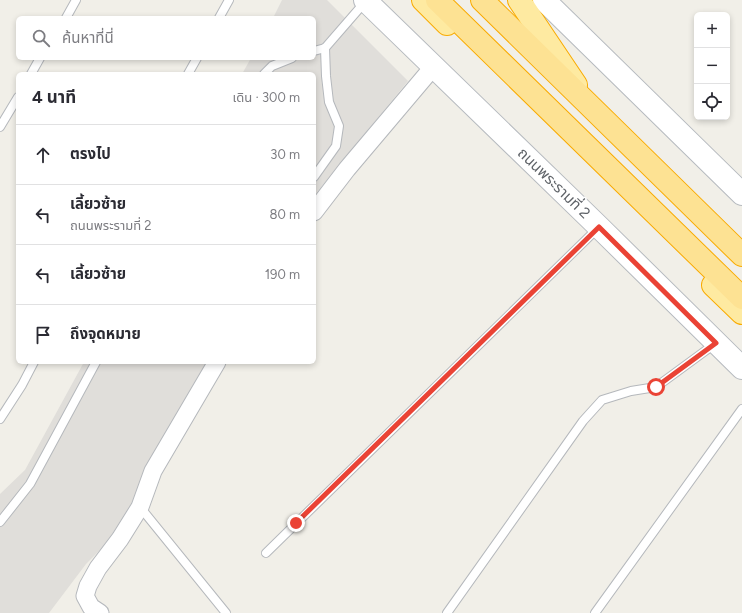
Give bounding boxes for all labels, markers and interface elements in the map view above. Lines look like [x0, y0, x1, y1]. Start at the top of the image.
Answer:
map controls [694, 12, 730, 120]
button: + [694, 12, 730, 48]
search box [16, 16, 316, 60]
icon: search [30, 27, 52, 49]
text: ค้นหาที่นี่ [62, 29, 114, 47]
button: − [694, 48, 730, 84]
button: locate [694, 84, 730, 120]
text: 4 นาที [32, 87, 76, 107]
text: เดิน · 300 m [233, 90, 300, 105]
street label: ถนนพระรามที่ 2 [514, 142, 595, 222]
icon: ahead [32, 144, 54, 166]
text: ตรงไป [70, 145, 111, 163]
text: 30 m [270, 147, 300, 162]
text: เลี้ยวซ้าย [70, 195, 126, 213]
icon: left [32, 204, 54, 226]
text: 80 m [269, 207, 300, 222]
text: ถนนพระรามที่ 2 [70, 218, 152, 233]
icon: left [32, 264, 54, 286]
text: เลี้ยวซ้าย [70, 265, 126, 283]
text: 190 m [265, 267, 300, 282]
icon: arrive [32, 324, 54, 346]
text: ถึงจุดหมาย [70, 325, 141, 343]
route start [647, 378, 665, 396]
route end [287, 514, 305, 532]

